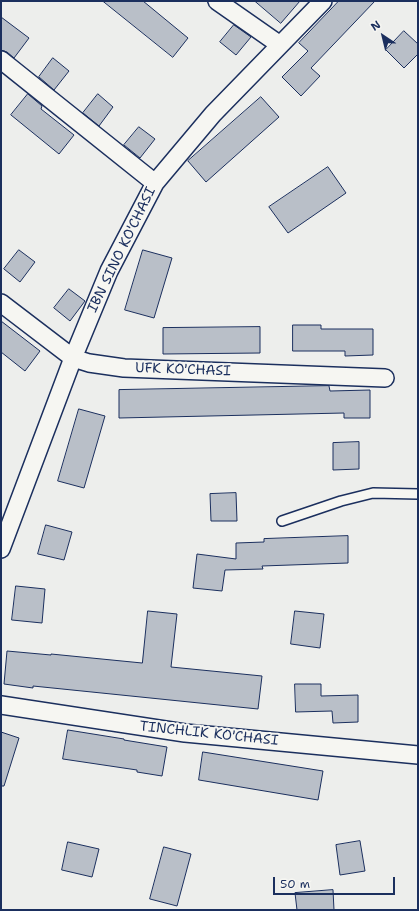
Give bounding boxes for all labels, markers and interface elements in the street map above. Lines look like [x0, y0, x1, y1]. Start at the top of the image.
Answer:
north arrow [363, 16, 403, 56]
text: N [368, 17, 384, 34]
street label: IBN SINO KO'CHASI [84, 185, 160, 315]
street label: UFK KO'CHASI [135, 360, 231, 380]
street label: TINCHLIK KO'CHASI [139, 718, 279, 750]
scale bar [275, 869, 397, 895]
text: 50 m [280, 876, 310, 892]

